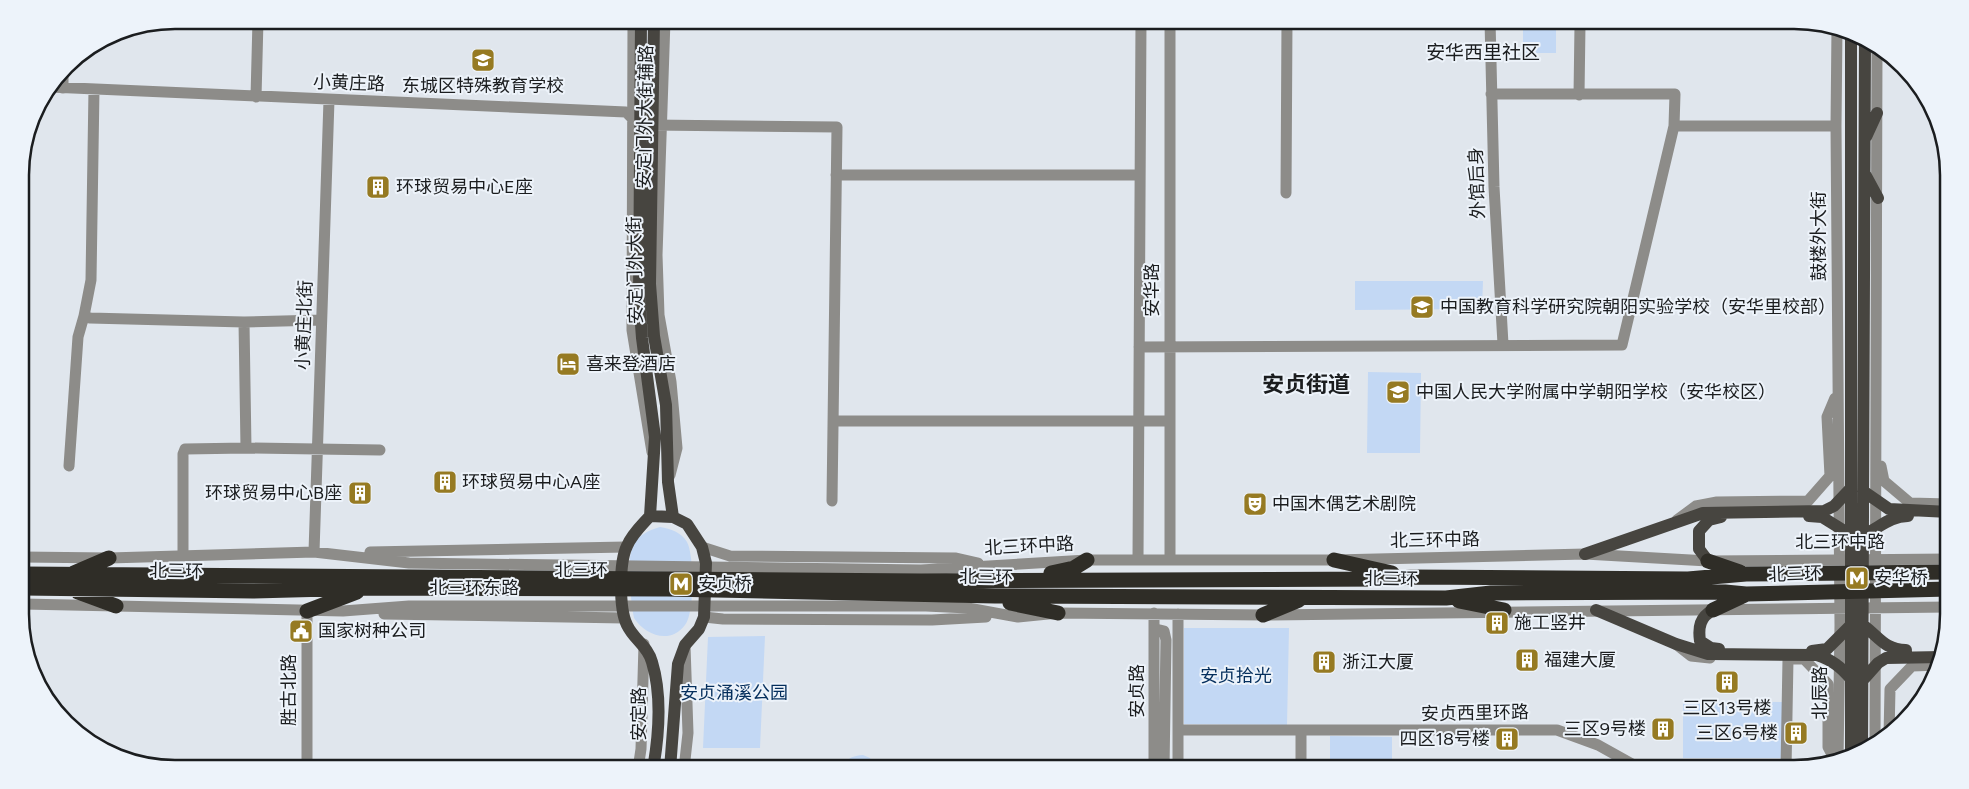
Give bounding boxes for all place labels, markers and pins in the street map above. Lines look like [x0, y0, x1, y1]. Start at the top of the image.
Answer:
school or university icon: 东城区特殊教育学校 [470, 47, 496, 73]
place label: 东城区特殊教育学校 [402, 75, 564, 97]
building icon: 环球贸易中心E座 [365, 174, 391, 200]
place label: 环球贸易中心E座 [396, 176, 533, 198]
school or university icon: 中国教育科学研究院朝阳实验学校（安华里校部） [1409, 294, 1435, 320]
place label: 中国教育科学研究院朝阳实验学校（安华里校部） [1440, 296, 1836, 318]
hotel icon: 喜来登酒店 [555, 351, 581, 377]
place label: 喜来登酒店 [586, 353, 676, 375]
school or university icon: 中国人民大学附属中学朝阳学校（安华校区） [1385, 379, 1411, 405]
place label: 中国人民大学附属中学朝阳学校（安华校区） [1416, 381, 1776, 403]
building icon: 环球贸易中心A座 [432, 469, 458, 495]
place label: 环球贸易中心A座 [462, 471, 600, 493]
building icon: 环球贸易中心B座 [347, 480, 373, 506]
place label: 环球贸易中心B座 [205, 482, 342, 504]
theatre icon: 中国木偶艺术剧院 [1242, 491, 1268, 517]
place label: 中国木偶艺术剧院 [1272, 493, 1416, 515]
metro station icon: 安华桥 [1844, 565, 1870, 591]
place label: 安华桥 [1874, 567, 1928, 589]
metro station icon: 安贞桥 [668, 571, 694, 597]
place label: 安贞桥 [698, 573, 752, 595]
building icon: 施工竖井 [1484, 610, 1510, 636]
place label: 施工竖井 [1514, 612, 1586, 634]
public building icon: 国家树种公司 [288, 618, 314, 644]
place label: 国家树种公司 [318, 620, 426, 642]
building icon: 福建大厦 [1514, 647, 1540, 673]
building icon: 浙江大厦 [1311, 649, 1337, 675]
place label: 福建大厦 [1544, 649, 1616, 671]
place label: 浙江大厦 [1342, 651, 1414, 673]
building icon: 三区13号楼 [1714, 669, 1740, 695]
place label: 三区13号楼 [1682, 697, 1772, 719]
building icon: 三区9号楼 [1650, 716, 1676, 742]
place label: 三区9号楼 [1564, 718, 1646, 740]
building icon: 三区6号楼 [1783, 720, 1809, 746]
place label: 三区6号楼 [1696, 722, 1778, 744]
building icon: 四区18号楼 [1494, 726, 1520, 752]
place label: 四区18号楼 [1400, 728, 1490, 750]

